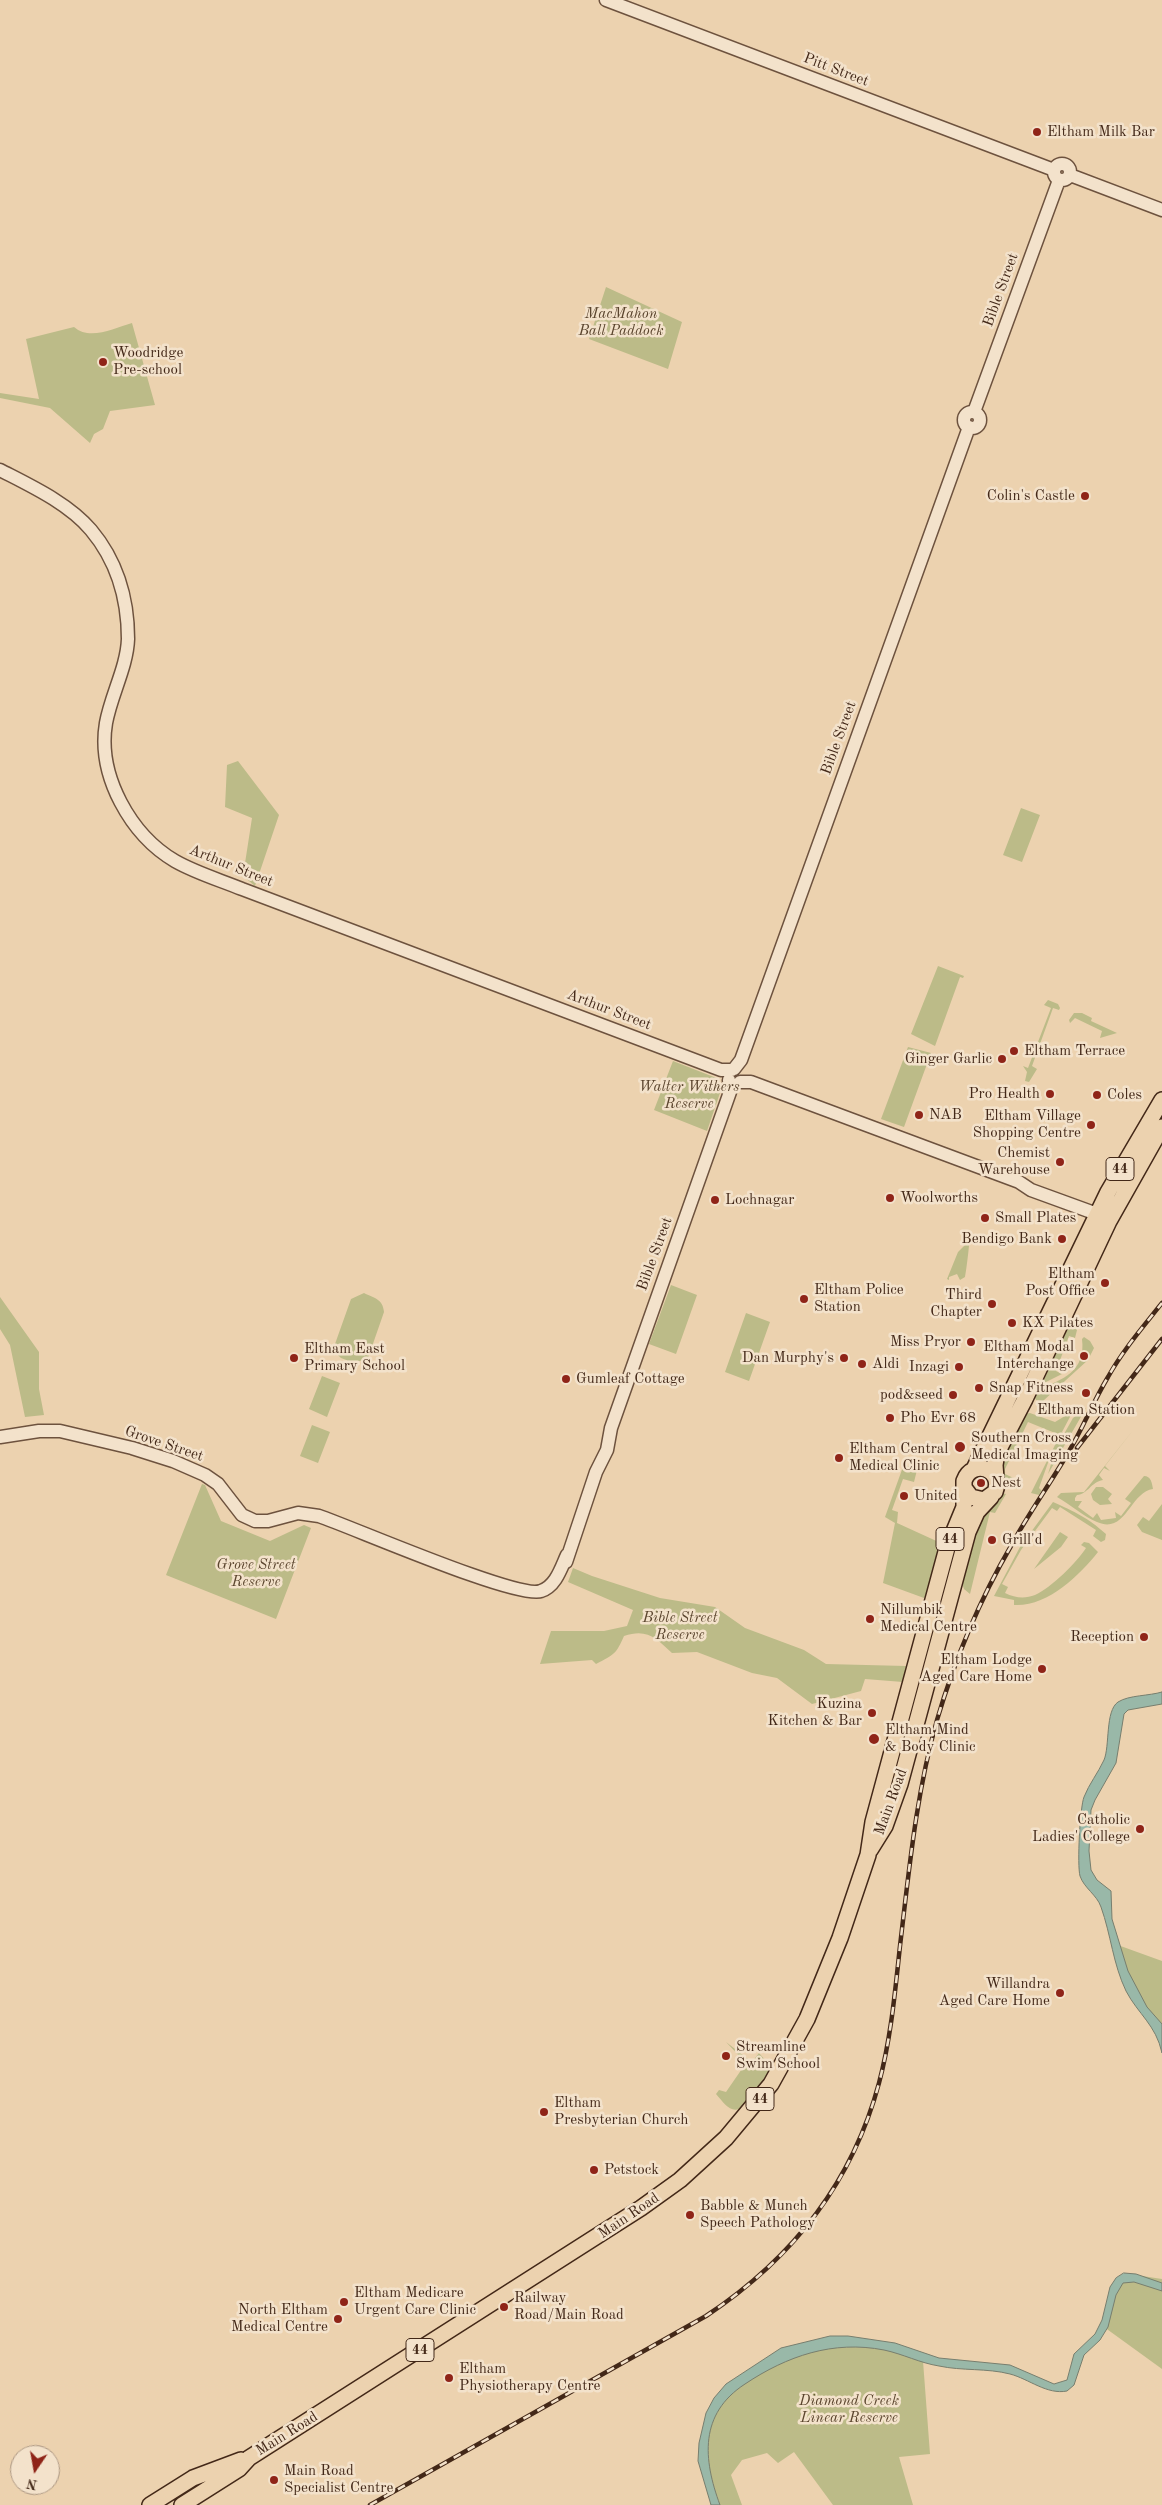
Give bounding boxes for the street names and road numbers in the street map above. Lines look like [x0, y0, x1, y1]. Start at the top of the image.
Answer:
street label: Pitt Street [801, 49, 871, 91]
street label: Bible Street [979, 251, 1023, 329]
street label: Bible Street [817, 699, 861, 777]
street label: Arthur Street [186, 841, 276, 891]
street label: Arthur Street [564, 986, 654, 1034]
road number: 44 [1106, 1158, 1134, 1180]
street label: Bible Street [633, 1215, 677, 1293]
street label: Grove Street [122, 1422, 206, 1466]
road number: 44 [936, 1528, 964, 1550]
street label: Main Road [871, 1766, 911, 1838]
road number: 44 [746, 2088, 774, 2110]
street label: Main Road [595, 2189, 663, 2243]
road number: 44 [406, 2338, 434, 2362]
street label: Main Road [253, 2408, 321, 2460]

